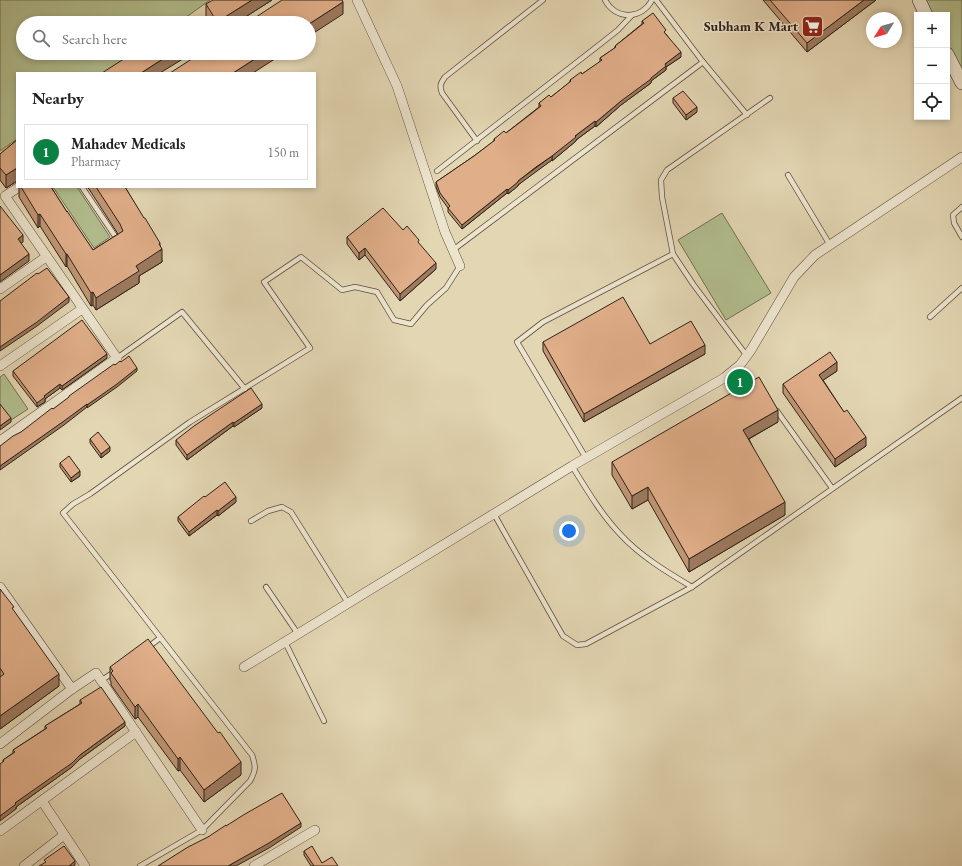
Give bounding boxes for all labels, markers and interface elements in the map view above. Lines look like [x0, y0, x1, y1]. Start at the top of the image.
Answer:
north arrow [866, 12, 902, 48]
map controls [914, 12, 950, 120]
button: + [914, 12, 950, 48]
supermarket icon: Subham K Mart [800, 13, 826, 39]
search box [16, 16, 316, 60]
place label: Subham K Mart [704, 17, 799, 35]
icon: search [30, 27, 52, 49]
text: Search here [62, 29, 127, 48]
button: − [914, 48, 950, 84]
button: locate [914, 84, 950, 120]
text: Nearby [32, 87, 84, 109]
text: Mahadev Medicals [71, 134, 186, 153]
text: 1 [43, 144, 49, 161]
text: 150 m [268, 144, 299, 161]
text: Pharmacy [71, 153, 120, 170]
pin: 1 [727, 367, 753, 397]
your location [559, 521, 579, 541]

